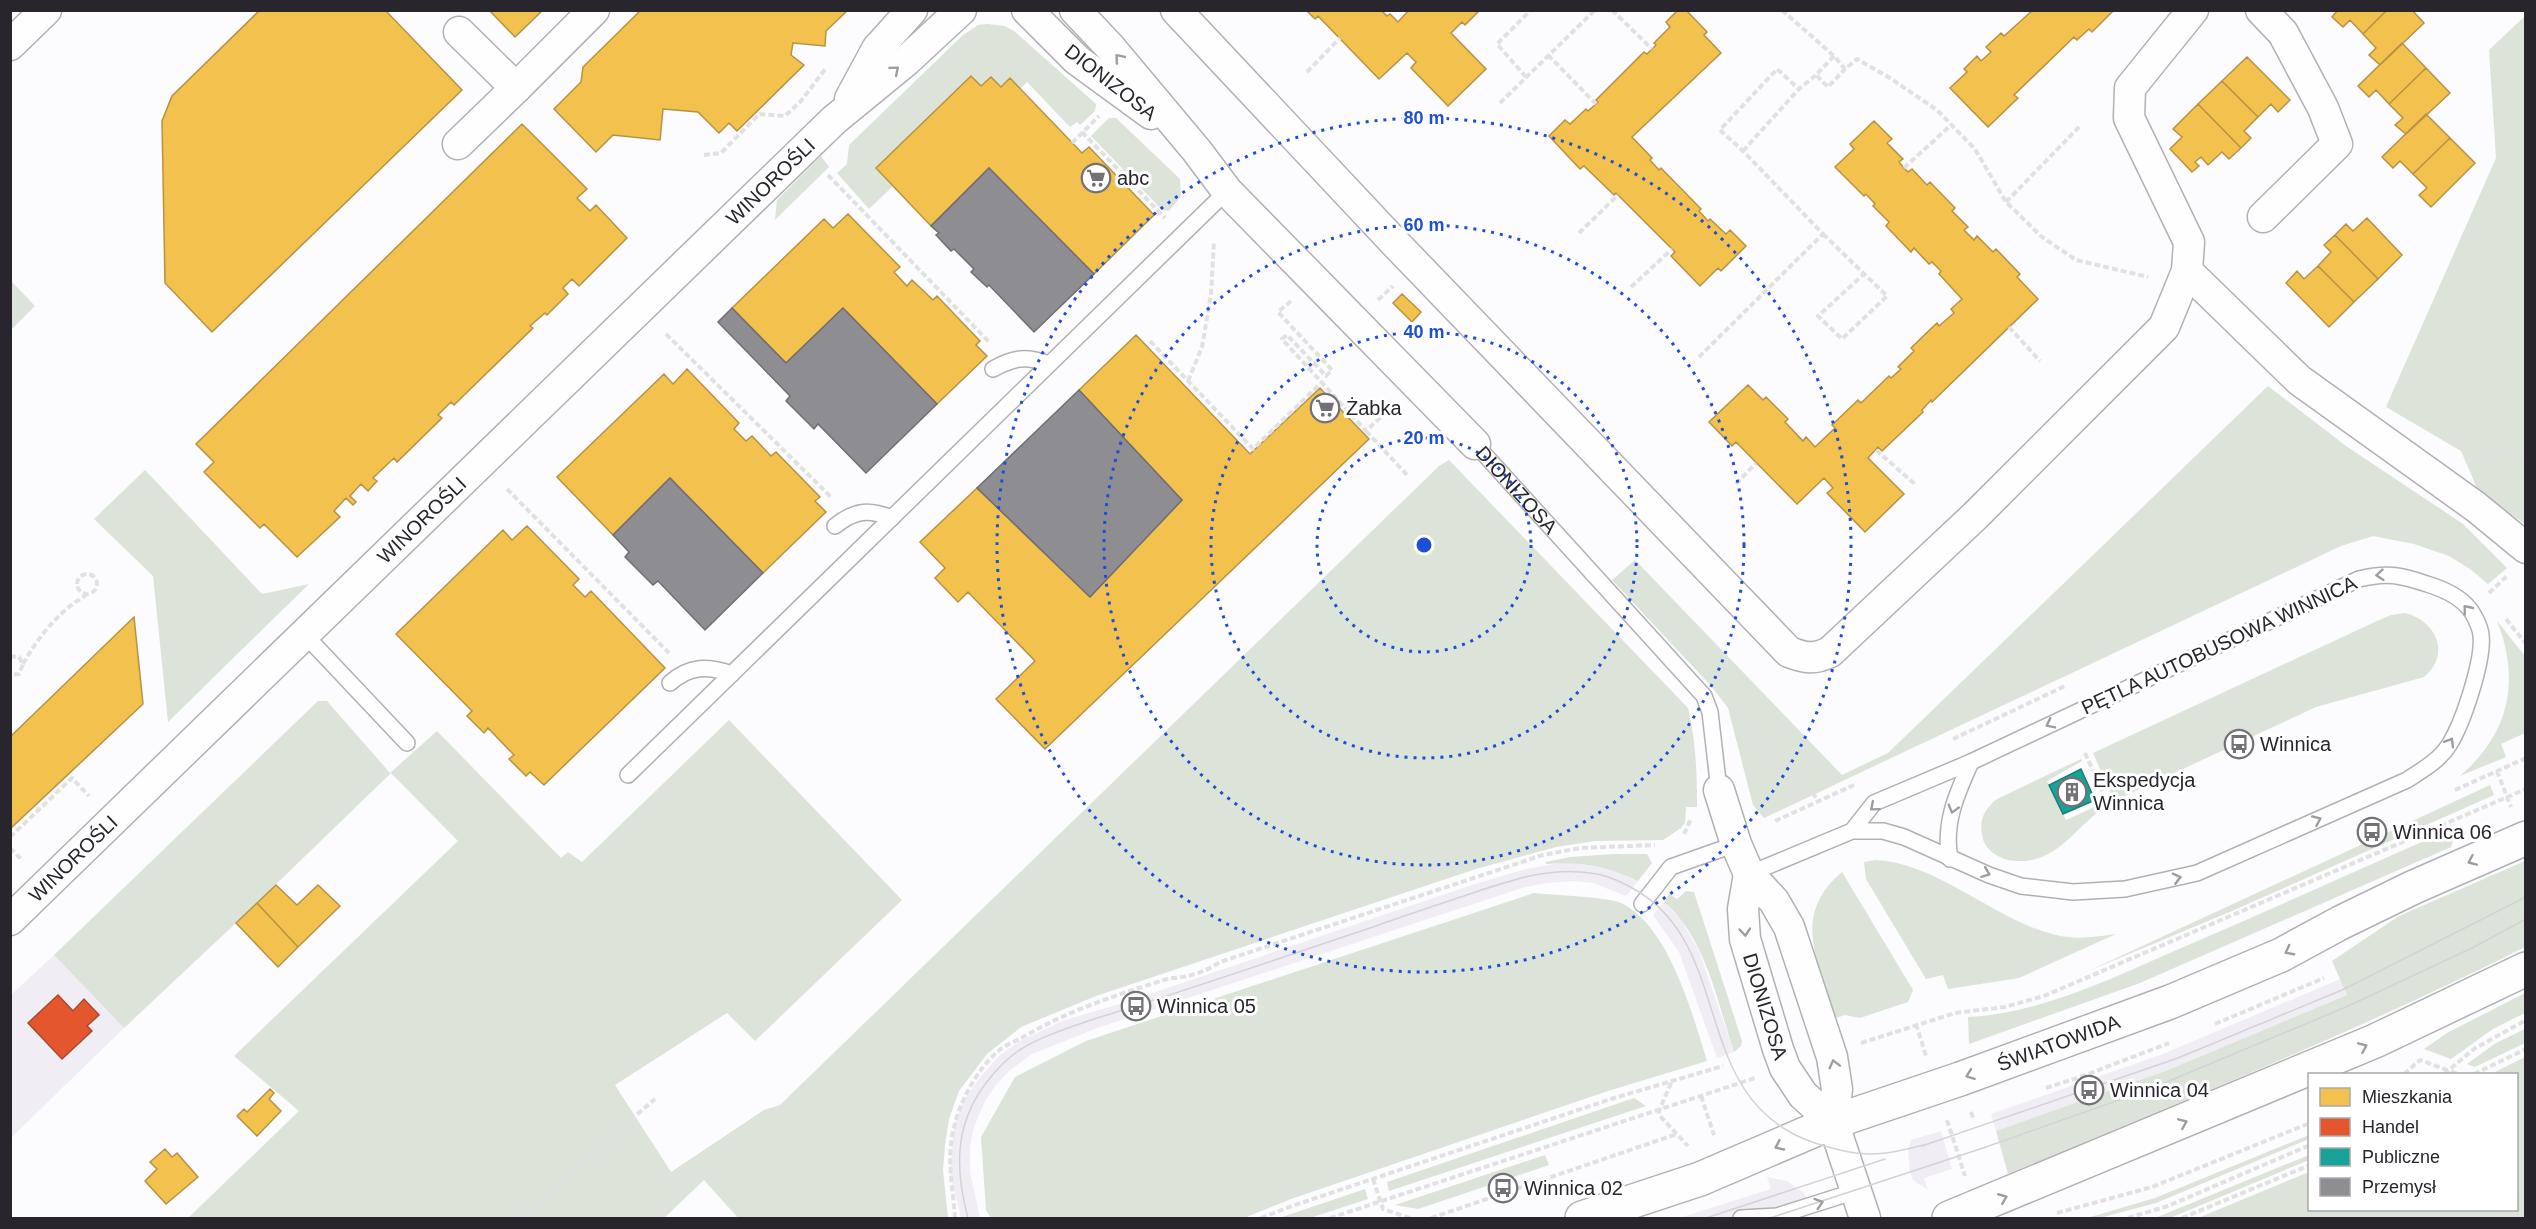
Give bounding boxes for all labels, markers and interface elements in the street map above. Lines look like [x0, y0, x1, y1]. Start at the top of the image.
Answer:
street label: DIONIZOSA [1061, 39, 1162, 125]
one-way arrow [1115, 54, 1126, 65]
one-way arrow [888, 66, 899, 77]
text: 80 m [1403, 108, 1445, 128]
street label: WINOROŚLI [722, 134, 819, 229]
supermarket icon: abc [1080, 162, 1112, 194]
place label: abc [1117, 167, 1149, 189]
text: 60 m [1403, 215, 1445, 235]
text: 40 m [1403, 322, 1445, 342]
supermarket icon: Żabka [1309, 392, 1341, 424]
place label: Żabka [1346, 397, 1402, 419]
text: 20 m [1403, 428, 1445, 448]
street label: DIONIZOSA [1472, 442, 1562, 538]
street label: WINOROŚLI [373, 472, 471, 568]
centre of rings [1414, 535, 1434, 555]
one-way arrow [2375, 568, 2385, 581]
street label: PĘTLA AUTOBUSOWA WINNICA [2078, 571, 2361, 719]
one-way arrow [2463, 605, 2474, 616]
one-way arrow [2045, 716, 2056, 728]
bus stop icon: Winnica [2223, 728, 2255, 760]
place label: Winnica [2260, 733, 2332, 755]
one-way arrow [2442, 738, 2454, 748]
place label: Ekspedycja Winnica [2093, 769, 2196, 814]
building icon: Ekspedycja Winnica [2056, 776, 2088, 808]
one-way arrow [1870, 799, 1881, 810]
one-way arrow [1948, 803, 1960, 814]
street label: WINOROŚLI [24, 811, 122, 906]
one-way arrow [2311, 815, 2322, 827]
bus stop icon: Winnica 06 [2356, 816, 2388, 848]
place label: Winnica 06 [2393, 821, 2492, 843]
one-way arrow [2467, 854, 2478, 866]
one-way arrow [1980, 866, 1991, 879]
one-way arrow [2171, 873, 2182, 885]
one-way arrow [1738, 928, 1751, 937]
one-way arrow [2284, 944, 2295, 955]
street label: DIONIZOSA [1739, 951, 1792, 1063]
bus stop icon: Winnica 05 [1120, 990, 1152, 1022]
place label: Winnica 05 [1157, 995, 1256, 1017]
street label: ŚWIATOWIDA [1994, 1010, 2124, 1075]
one-way arrow [2356, 1042, 2367, 1054]
one-way arrow [1828, 1060, 1841, 1070]
one-way arrow [1965, 1068, 1976, 1081]
legend [2308, 1073, 2518, 1211]
bus stop icon: Winnica 04 [2073, 1074, 2105, 1106]
place label: Winnica 04 [2110, 1079, 2209, 1101]
text: Mieszkania [2362, 1087, 2453, 1107]
text: Handel [2362, 1117, 2419, 1137]
one-way arrow [2177, 1118, 2188, 1130]
one-way arrow [1775, 1138, 1786, 1150]
text: Publiczne [2362, 1147, 2440, 1167]
bus stop icon: Winnica 02 [1487, 1172, 1519, 1204]
place label: Winnica 02 [1524, 1177, 1623, 1199]
text: Przemysł [2362, 1177, 2436, 1197]
one-way arrow [1997, 1193, 2008, 1205]
one-way arrow [1813, 1197, 1824, 1210]

